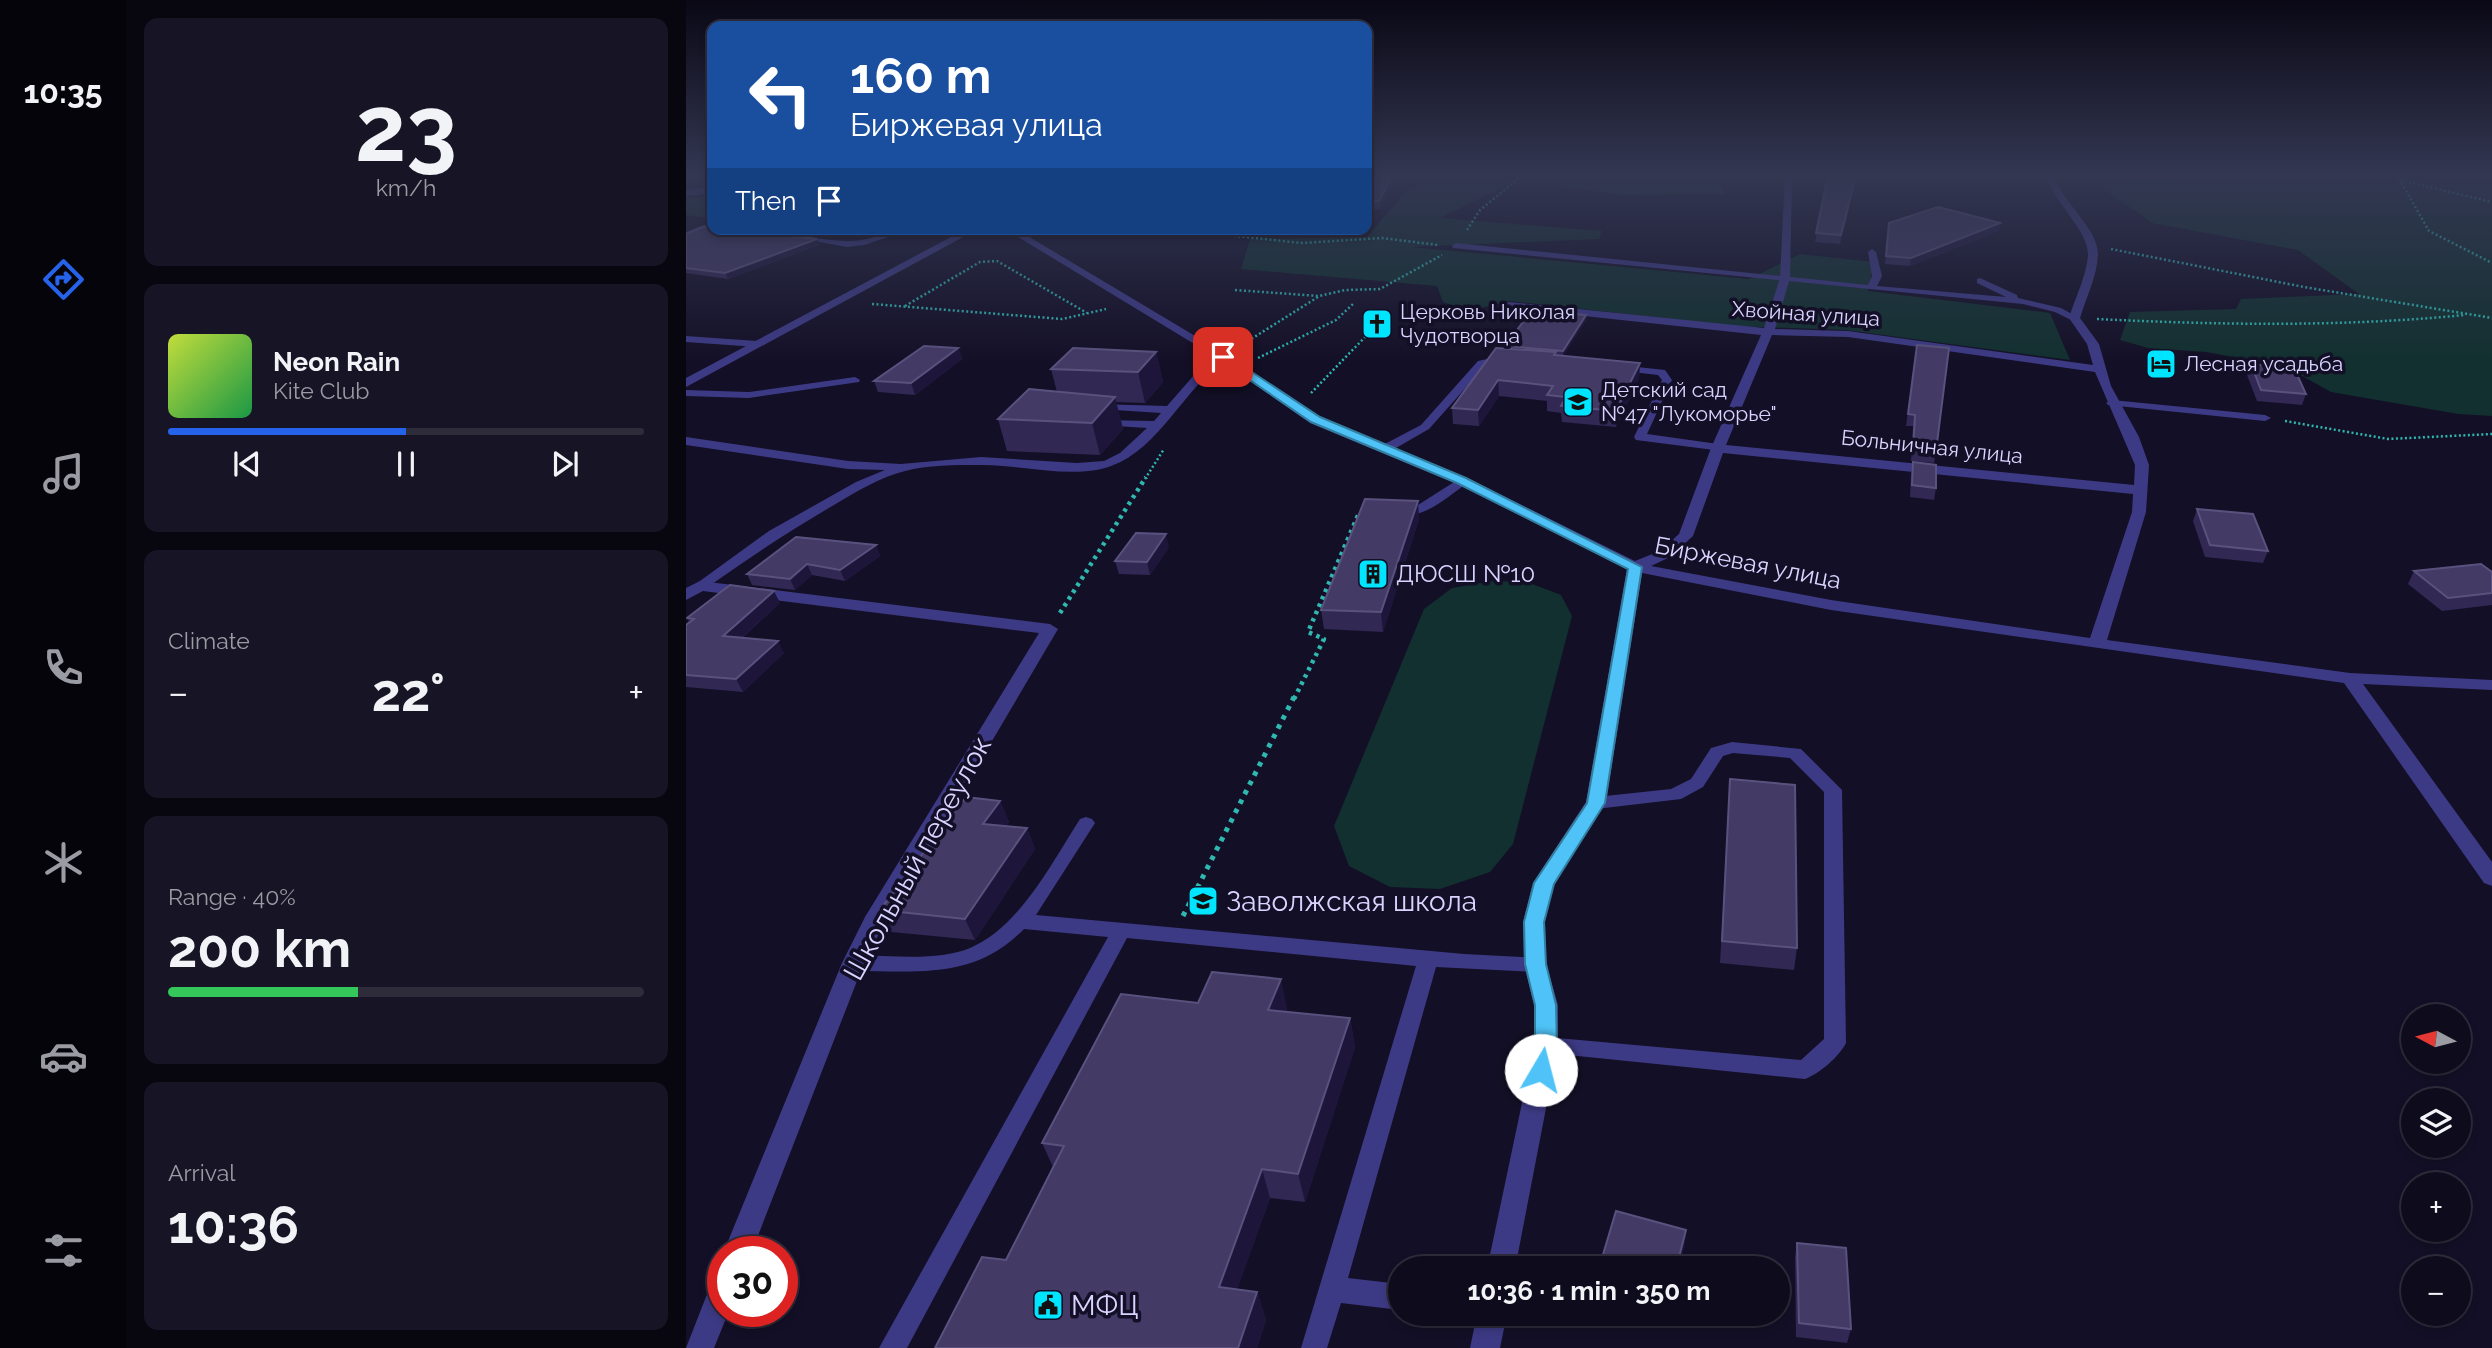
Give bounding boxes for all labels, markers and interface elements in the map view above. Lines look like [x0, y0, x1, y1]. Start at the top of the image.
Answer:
text: 160 m [850, 47, 991, 104]
icon: left [735, 49, 826, 140]
text: 10:35 [24, 73, 102, 110]
text: 23 [355, 75, 457, 182]
text: Биржевая улица [850, 106, 1103, 143]
text: km/h [376, 174, 436, 201]
icon: arrive [810, 182, 848, 220]
text: Then [735, 186, 796, 216]
icon: directions [39, 255, 88, 304]
street label: Хвойная улица [1731, 296, 1881, 331]
place label: Церковь Николая Чудотворца [1400, 299, 1575, 348]
church icon: Церковь Николая Чудотворца [1360, 307, 1394, 341]
pin [1193, 327, 1253, 387]
icon: arrive [1204, 338, 1242, 376]
text: Neon Rain [273, 347, 400, 377]
hotel icon: Лесная усадьба [2144, 347, 2178, 381]
place label: Лесная усадьба [2184, 351, 2343, 376]
text: Kite Club [273, 377, 370, 404]
place label: Детский сад №47 "Лукоморье" [1601, 377, 1777, 426]
school or university icon: Детский сад №47 "Лукоморье" [1561, 385, 1595, 419]
street label: Больничная улица [1840, 425, 2024, 468]
icon: previous [228, 445, 266, 483]
icon: pause [387, 445, 425, 483]
icon: next [546, 445, 584, 483]
icon: music [39, 449, 88, 498]
street label: Биржевая улица [1652, 530, 1844, 595]
building icon: ДЮСШ №10 [1356, 557, 1390, 591]
place label: ДЮСШ №10 [1396, 559, 1535, 588]
text: Climate [168, 627, 250, 654]
icon: phone [39, 643, 88, 692]
text: 22° [372, 662, 445, 723]
text: − [168, 670, 188, 715]
text: + [628, 670, 644, 715]
street label: Школьный переулок [837, 731, 998, 986]
icon: climate [39, 838, 88, 887]
text: Range · 40% [168, 883, 296, 910]
school or university icon: Заволжская школа [1186, 884, 1220, 918]
place label: Заволжская школа [1226, 885, 1477, 918]
text: 200 km [168, 918, 351, 979]
north arrow [2401, 1004, 2471, 1074]
map controls [2401, 1004, 2471, 1326]
icon: car [39, 1032, 88, 1081]
position arrow [1504, 1033, 1578, 1107]
button: layers [2401, 1088, 2471, 1158]
text: Arrival [168, 1159, 235, 1186]
button: + [2401, 1172, 2471, 1242]
text: 10:36 [168, 1194, 299, 1255]
icon: filters [39, 1226, 88, 1275]
speed limit sign: 30 [707, 1236, 798, 1327]
button: − [2401, 1256, 2471, 1326]
text: 10:36 · 1 min · 350 m [1467, 1276, 1711, 1306]
public building icon: МФЦ [1031, 1288, 1065, 1322]
place label: МФЦ [1071, 1289, 1139, 1322]

